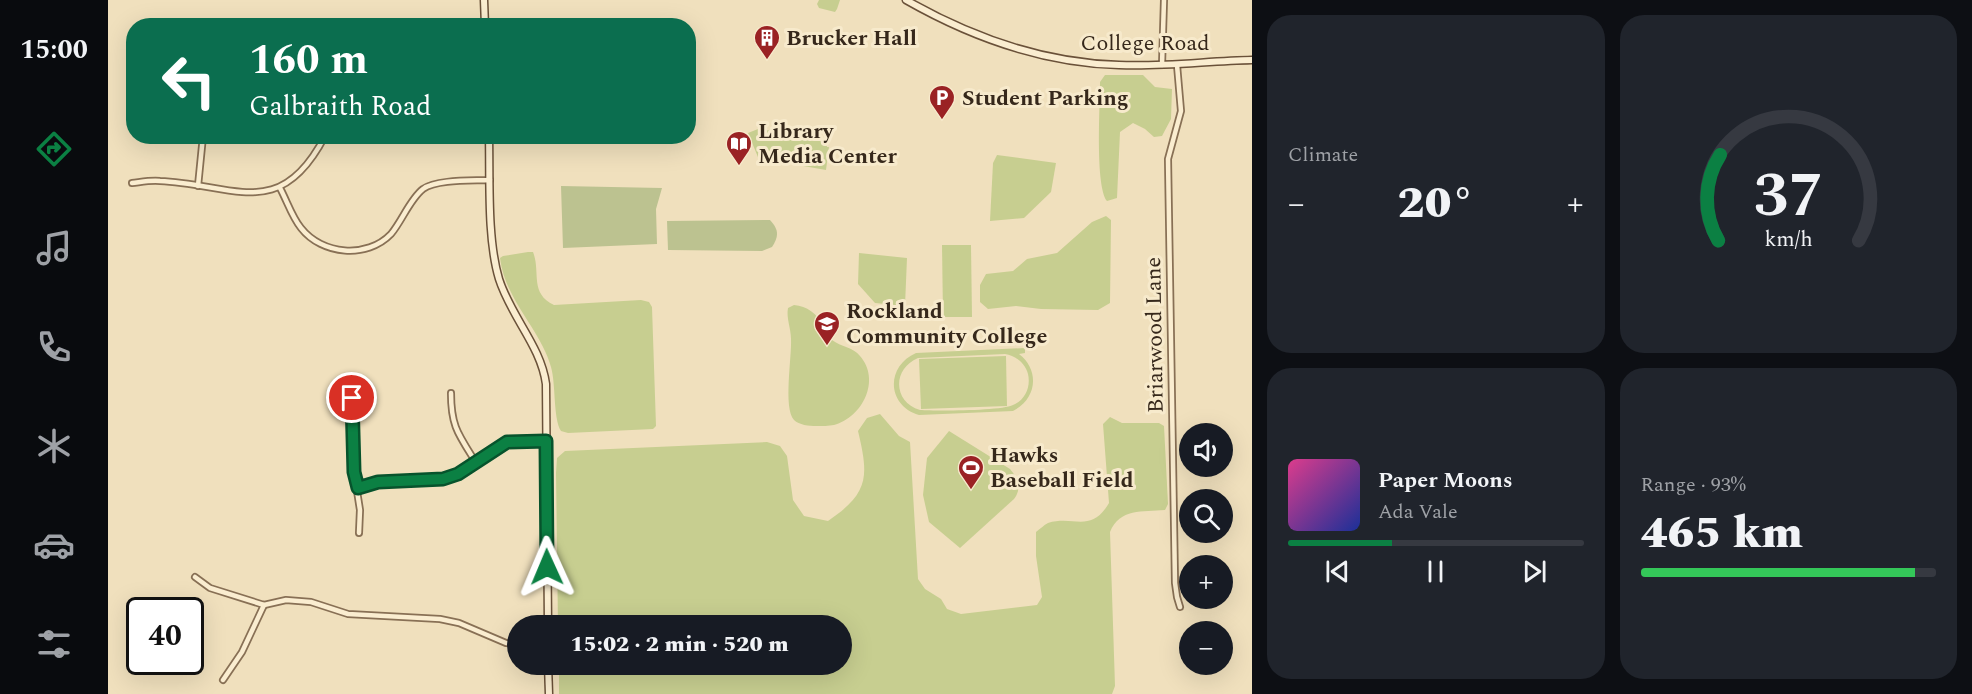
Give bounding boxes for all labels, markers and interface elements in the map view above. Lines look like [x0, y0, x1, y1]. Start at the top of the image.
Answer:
place label: Brucker Hall [786, 22, 917, 55]
building icon: Brucker Hall [752, 23, 782, 61]
street label: College Road [1081, 27, 1209, 60]
text: 15:00 [20, 29, 88, 71]
text: 160 m [249, 29, 368, 92]
icon: left [150, 42, 228, 120]
place label: Student Parking [962, 82, 1129, 115]
parking icon: Student Parking [927, 83, 957, 121]
text: Galbraith Road [249, 86, 431, 128]
place label: Library Media Center [758, 115, 897, 173]
icon: directions [33, 128, 75, 170]
library icon: Library Media Center [724, 129, 754, 167]
text: Climate [1288, 140, 1358, 170]
text: 37 [1753, 149, 1823, 244]
text: 20° [1397, 169, 1474, 238]
text: − [1288, 179, 1305, 229]
text: + [1567, 179, 1583, 229]
text: km/h [1764, 223, 1812, 256]
icon: music [33, 227, 75, 269]
street label: Briarwood Lane [1137, 257, 1173, 413]
place label: Rockland Community College [846, 295, 1047, 353]
school or university icon: Rockland Community College [812, 309, 842, 347]
icon: phone [33, 326, 75, 368]
pin [326, 372, 377, 423]
icon: arrive [335, 381, 368, 414]
map controls [1179, 423, 1233, 675]
button: sound [1179, 423, 1233, 477]
icon: climate [33, 425, 75, 467]
place label: Hawks Baseball Field [990, 439, 1134, 497]
sports icon: Hawks Baseball Field [956, 453, 986, 491]
text: Paper Moons [1378, 464, 1513, 497]
text: Range · 93% [1641, 470, 1746, 500]
button: search [1179, 489, 1233, 543]
text: Ada Vale [1378, 497, 1458, 527]
text: 465 km [1641, 499, 1803, 568]
icon: car [33, 524, 75, 566]
position arrow [515, 535, 579, 599]
button: + [1179, 555, 1233, 609]
icon: previous [1321, 555, 1354, 588]
icon: pause [1419, 555, 1452, 588]
icon: next [1518, 555, 1551, 588]
speed limit sign: 40 [126, 597, 204, 675]
button: − [1179, 621, 1233, 675]
icon: filters [33, 623, 75, 665]
text: 15:02 · 2 min · 520 m [570, 628, 789, 661]

